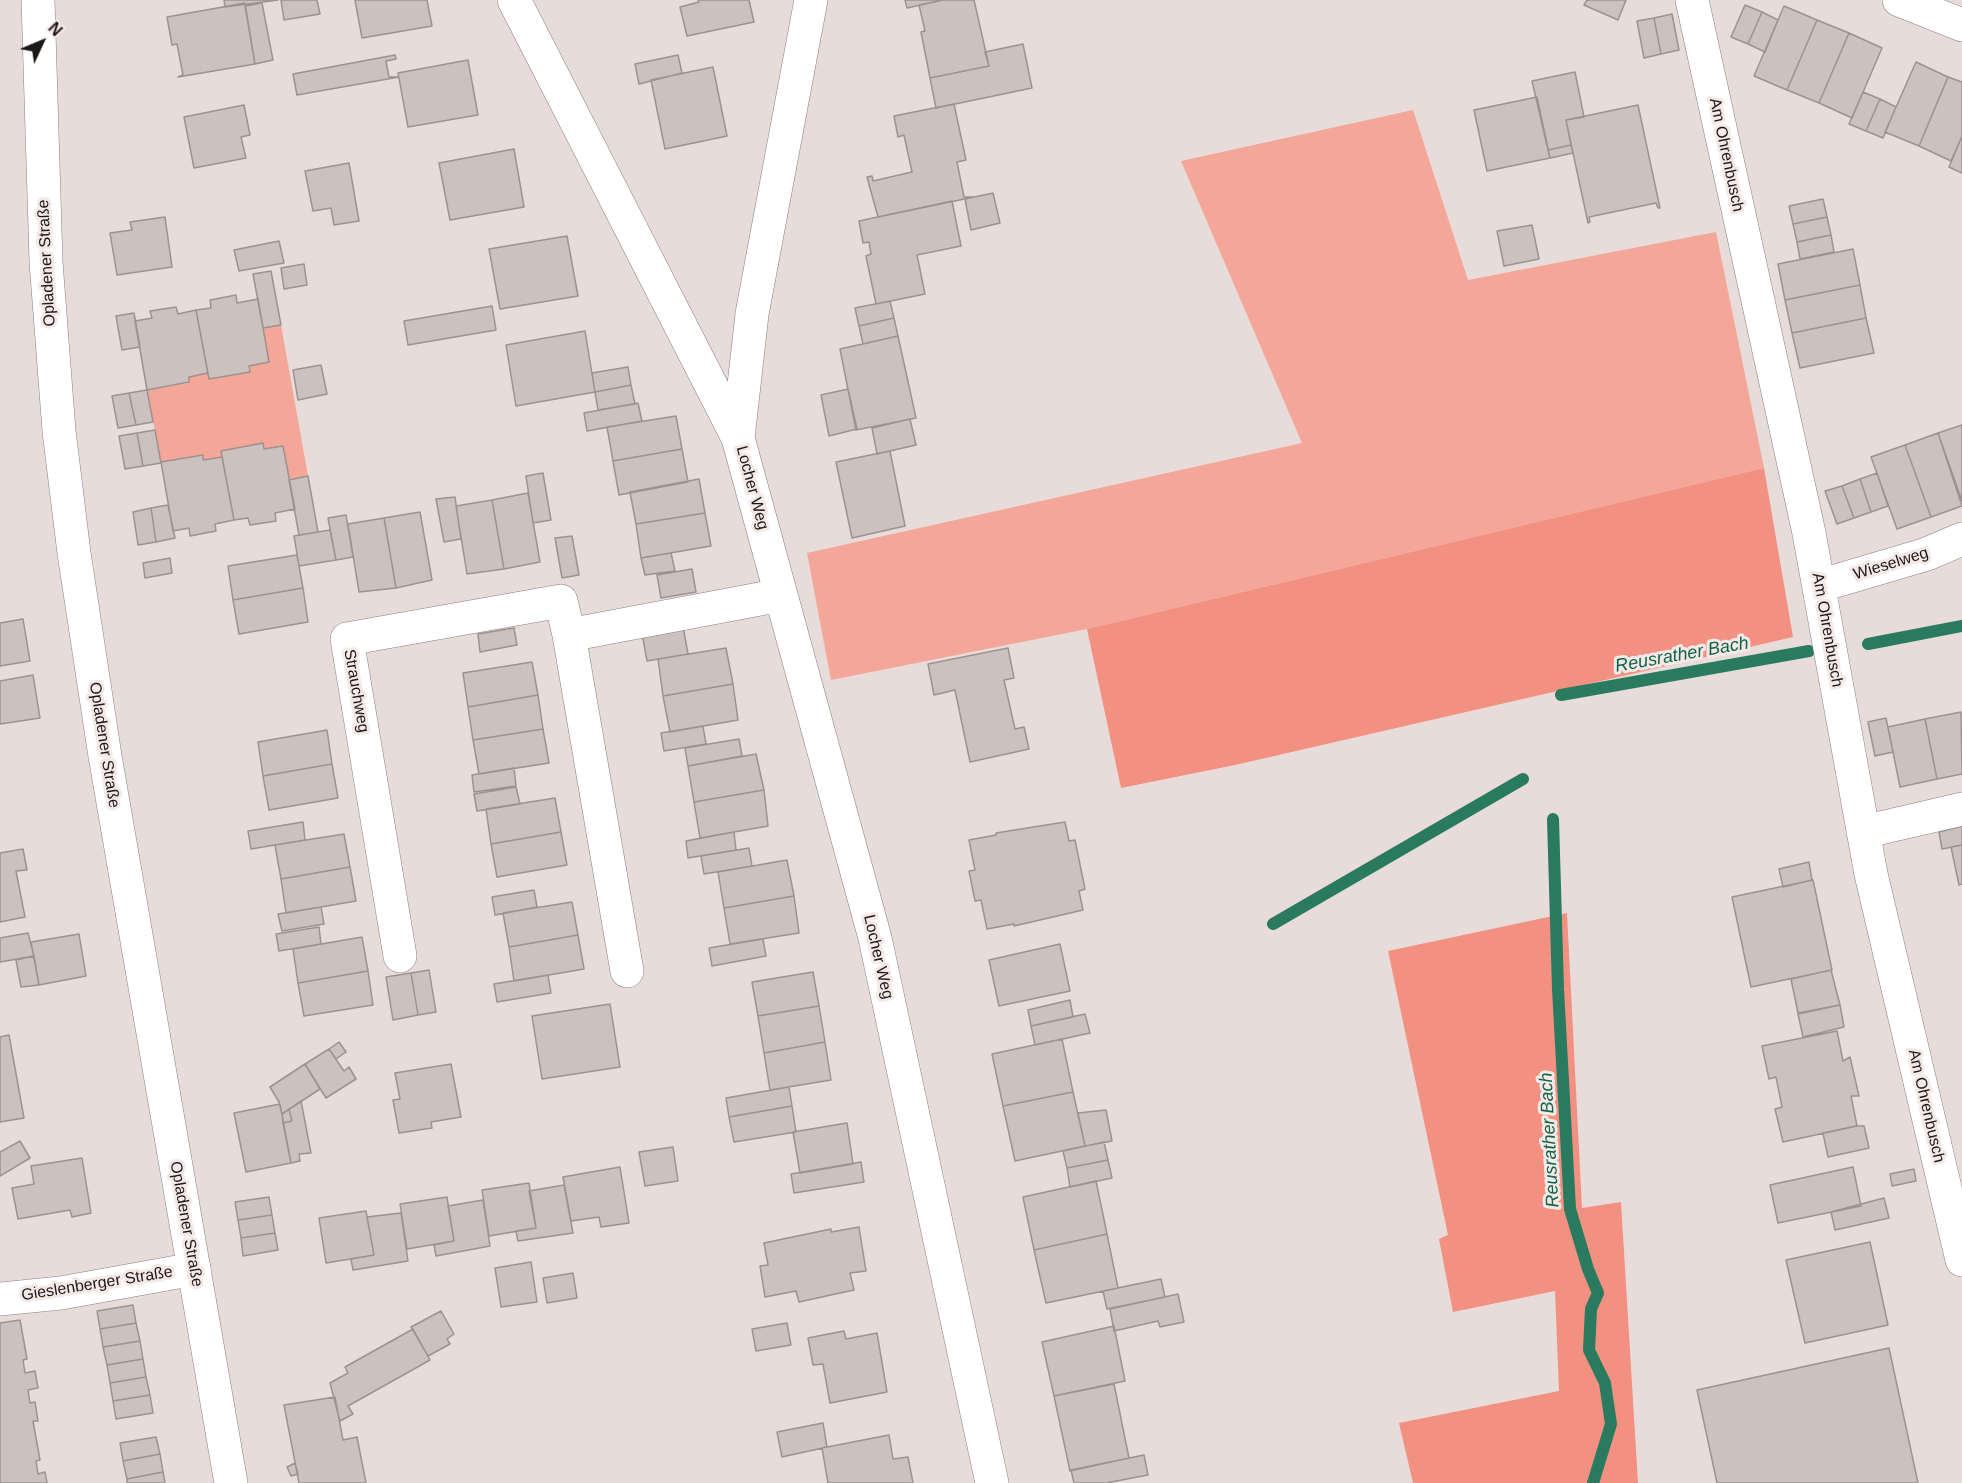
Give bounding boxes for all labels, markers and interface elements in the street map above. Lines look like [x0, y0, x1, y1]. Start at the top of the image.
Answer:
north arrow [12, 12, 72, 72]
text: N [45, 19, 65, 39]
street label: Am Ohrenbusch [1705, 96, 1747, 214]
street label: Opladener Straße [34, 199, 60, 327]
street label: Locher Weg [732, 444, 772, 532]
street label: Wieselweg [1851, 544, 1931, 584]
street label: Am Ohrenbusch [1808, 571, 1846, 689]
water label: Reusrather Bach [1614, 633, 1750, 677]
street label: Strauchweg [339, 648, 373, 734]
street label: Opladener Straße [85, 681, 123, 809]
street label: Locher Weg [859, 913, 897, 1001]
street label: Am Ohrenbusch [1904, 1048, 1948, 1164]
water label: Reusrather Bach [1536, 1072, 1564, 1208]
street label: Opladener Straße [166, 1160, 206, 1288]
street label: Gieslenberger Straße [20, 1263, 174, 1305]

